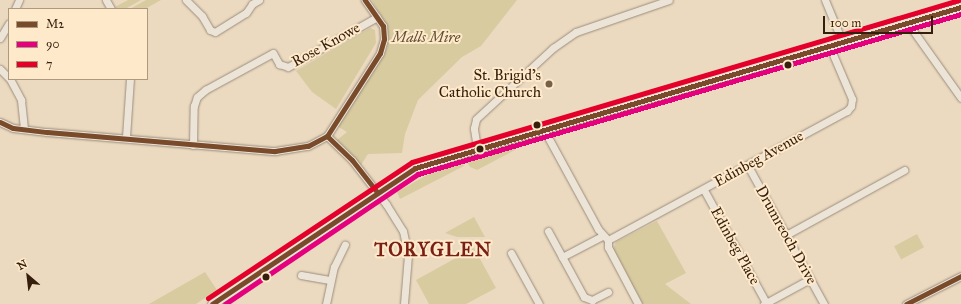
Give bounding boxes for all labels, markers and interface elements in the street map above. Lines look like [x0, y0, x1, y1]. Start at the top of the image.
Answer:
legend [8, 8, 148, 80]
scale bar [825, 8, 935, 34]
text: 100 m [830, 16, 861, 30]
text: M2 [46, 17, 64, 31]
street label: Rose Knowe [289, 19, 363, 71]
park label: Malls Mire [392, 29, 460, 47]
text: 90 [46, 37, 59, 51]
text: 7 [46, 57, 52, 71]
unlabelled marker [783, 60, 793, 70]
place label: St. Brigid's Catholic Church [439, 66, 541, 101]
marker: St. Brigid's Catholic Church [544, 79, 554, 89]
unlabelled marker [532, 120, 542, 130]
street label: Edinbeg Avenue [711, 127, 807, 191]
unlabelled marker [475, 144, 485, 154]
street label: Drumreoch Drive [751, 182, 821, 288]
street label: Edinbeg Place [706, 204, 764, 288]
district label: TORYGLEN [374, 239, 492, 261]
north arrow [8, 256, 48, 296]
text: N [15, 257, 29, 273]
unlabelled marker [261, 272, 271, 282]

